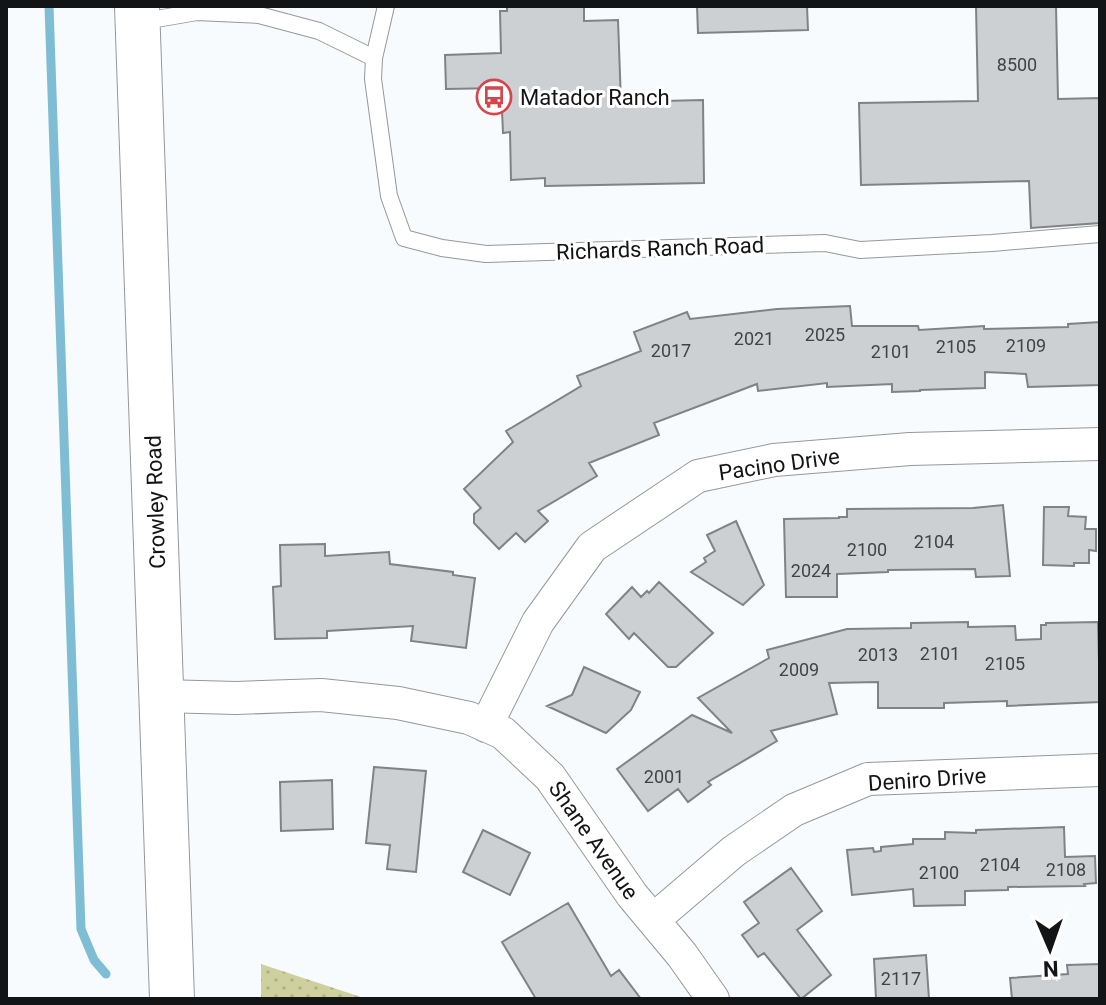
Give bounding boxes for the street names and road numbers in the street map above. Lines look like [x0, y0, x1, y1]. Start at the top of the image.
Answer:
street label: Richards Ranch Road [556, 232, 764, 265]
street label: Crowley Road [141, 435, 170, 569]
street label: Pacino Drive [717, 444, 841, 485]
street label: Deniro Drive [867, 763, 987, 796]
street label: Shane Avenue [544, 776, 644, 904]

